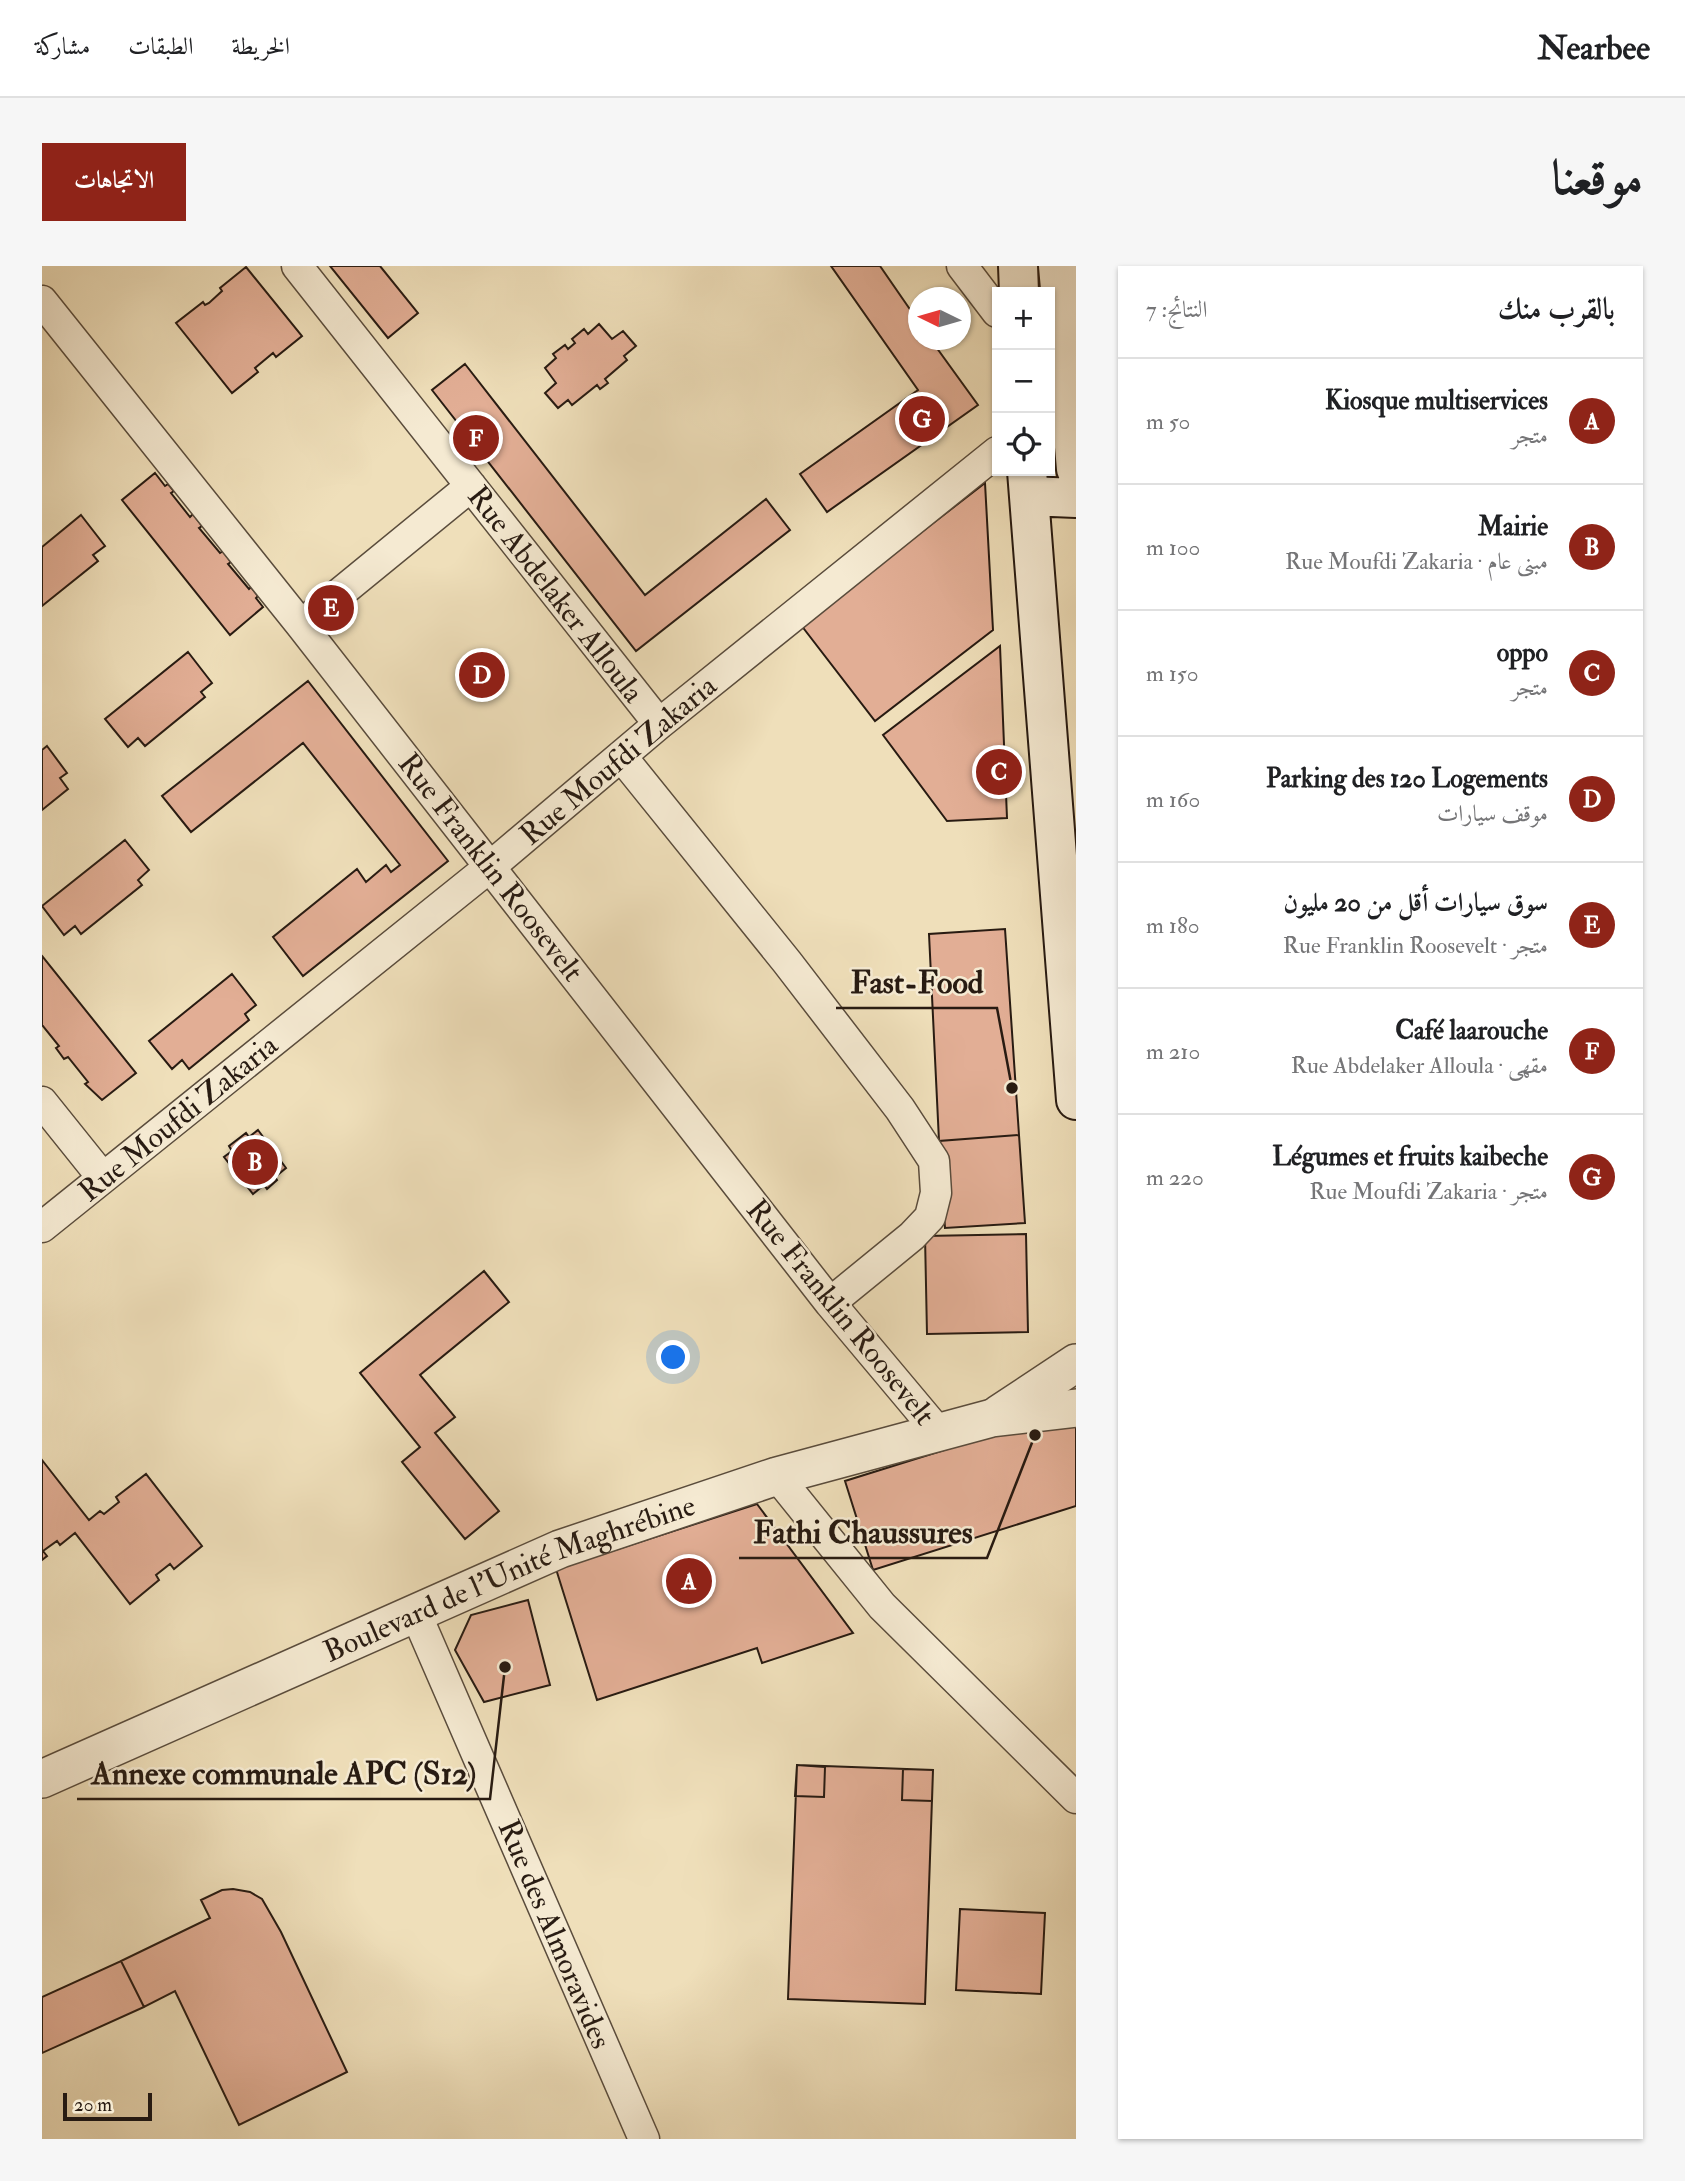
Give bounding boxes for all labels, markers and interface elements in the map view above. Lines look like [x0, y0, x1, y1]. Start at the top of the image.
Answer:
text: Nearbee [1538, 28, 1650, 69]
text: مشاركة [35, 31, 90, 62]
text: الطبقات [128, 31, 194, 62]
text: الخريطة [232, 31, 290, 62]
button: الاتجاهات [42, 143, 186, 221]
text: موقعنا [1551, 148, 1643, 209]
north arrow [908, 287, 971, 350]
map controls [992, 287, 1055, 476]
button: + [992, 287, 1055, 350]
text: بالقرب منك [1498, 291, 1615, 328]
text: النتائج: 7 [1146, 295, 1208, 324]
button: − [992, 350, 1055, 413]
text: Kiosque multiservices [1325, 385, 1548, 417]
pin: G [899, 393, 945, 445]
text: 50 m [1146, 407, 1190, 436]
text: A [1585, 407, 1599, 436]
pin: F [453, 412, 499, 464]
button: locate [992, 413, 1055, 476]
text: متجر [1512, 421, 1548, 450]
street label: Rue Abdelaker Alloula [459, 479, 652, 711]
text: Mairie [1478, 511, 1548, 543]
text: 100 m [1146, 533, 1200, 562]
text: B [1584, 533, 1600, 562]
text: مبنى عام · Rue Moufdi Zakaria [1285, 547, 1548, 576]
pin: E [308, 582, 354, 634]
text: oppo [1497, 637, 1548, 669]
pin: D [459, 649, 505, 701]
text: 150 m [1146, 659, 1199, 688]
text: C [1584, 659, 1600, 688]
street label: Rue Moufdi Zakaria [512, 667, 725, 853]
text: متجر [1512, 673, 1548, 702]
street label: Rue Franklin Roosevelt [390, 746, 591, 989]
pin: C [976, 746, 1022, 798]
text: Parking des 120 Logements [1266, 763, 1548, 795]
text: 160 m [1146, 785, 1200, 814]
text: D [1583, 785, 1601, 814]
text: موقف سيارات [1437, 799, 1548, 828]
text: سوق سيارات أقل من 20 مليون [1283, 887, 1548, 919]
text: 180 m [1146, 911, 1200, 940]
text: E [1584, 911, 1600, 940]
text: متجر · Rue Franklin Roosevelt [1283, 931, 1548, 960]
callout: Fast-Food [836, 955, 997, 1008]
text: Fast-Food [850, 963, 984, 1003]
text: Café laarouche [1395, 1015, 1548, 1047]
street label: Rue Moufdi Zakaria [71, 1026, 286, 1210]
text: 210 m [1146, 1037, 1200, 1066]
text: F [1585, 1037, 1599, 1066]
text: مقهى · Rue Abdelaker Alloula [1291, 1051, 1548, 1080]
pin: B [232, 1136, 278, 1188]
text: Légumes et fruits kaibeche [1272, 1141, 1548, 1173]
text: 220 m [1146, 1163, 1204, 1192]
text: G [1582, 1163, 1602, 1192]
text: متجر · Rue Moufdi Zakaria [1309, 1177, 1548, 1206]
street label: Rue Franklin Roosevelt [738, 1192, 943, 1433]
your location [656, 1340, 690, 1374]
street label: Boulevard de l'Unité Maghrébine [318, 1487, 700, 1671]
callout: Fathi Chaussures [739, 1505, 987, 1558]
text: Fathi Chaussures [753, 1513, 973, 1553]
pin: A [666, 1555, 712, 1607]
callout: Annexe communale APC (S12) [77, 1746, 490, 1799]
text: Annexe communale APC (S12) [90, 1754, 476, 1794]
street label: Rue des Almoravides [490, 1814, 619, 2054]
scale bar [63, 2090, 152, 2122]
text: 20 m [74, 2093, 112, 2117]

